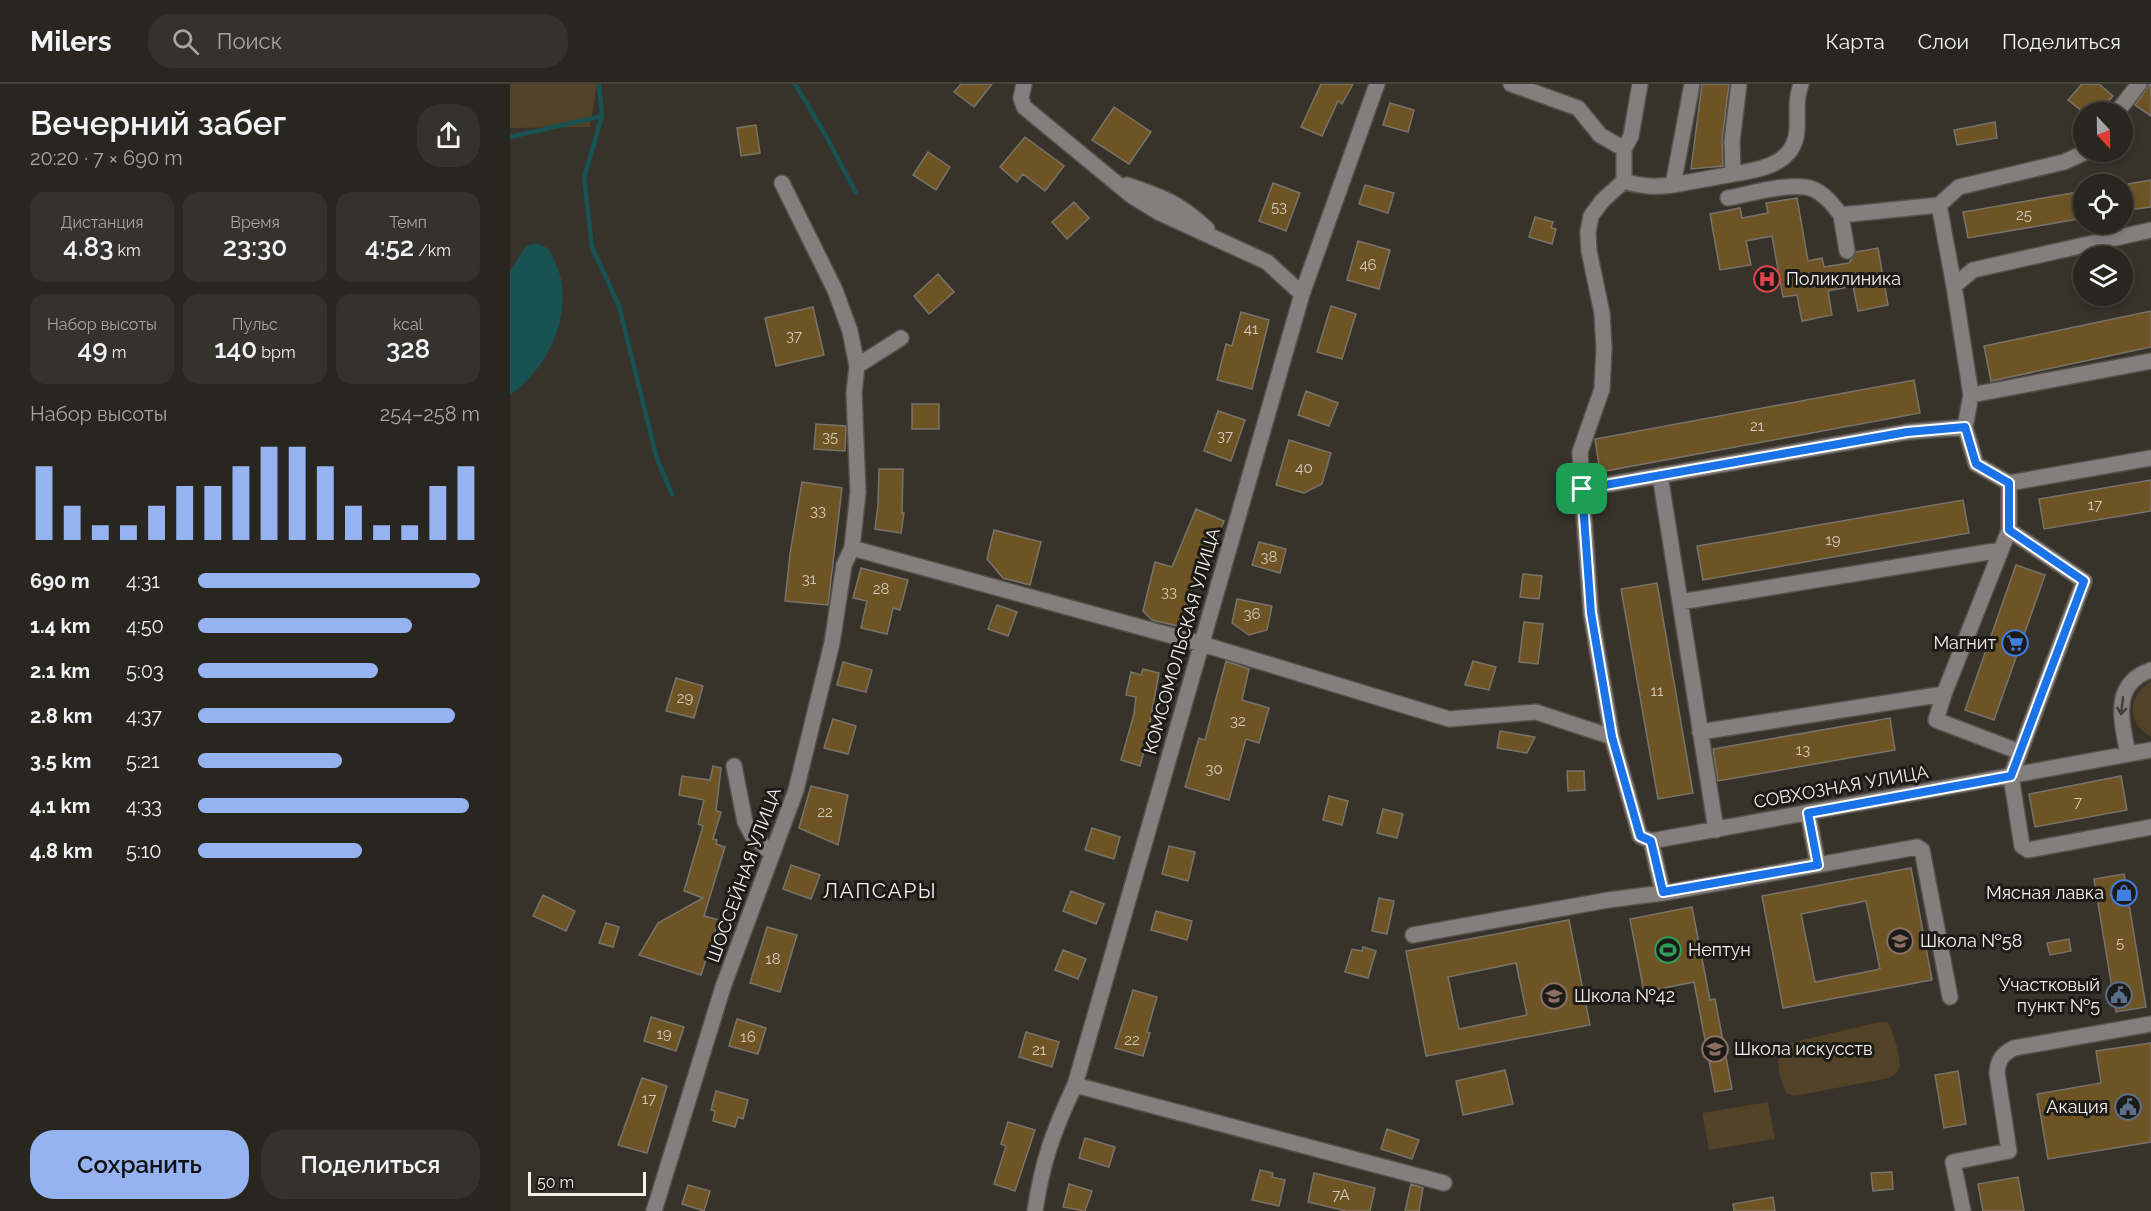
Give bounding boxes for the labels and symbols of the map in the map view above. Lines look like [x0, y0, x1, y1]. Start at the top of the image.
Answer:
north arrow [2073, 102, 2133, 162]
house number: 53 [1271, 198, 1287, 216]
house number: 25 [2016, 206, 2032, 224]
house number: 46 [1359, 256, 1377, 274]
hospital icon: Поликлиника [1752, 264, 1782, 294]
place label: Поликлиника [1786, 268, 1901, 289]
house number: 41 [1244, 320, 1259, 338]
house number: 37 [786, 327, 802, 345]
house number: 21 [1750, 417, 1765, 435]
house number: 37 [1217, 427, 1233, 445]
house number: 35 [822, 428, 838, 446]
house number: 40 [1295, 459, 1313, 477]
pin [1556, 463, 1607, 514]
house number: 17 [2088, 496, 2102, 514]
house number: 33 [810, 502, 826, 520]
street label: КОМСОМОЛЬСКАЯ УЛИЦА [1139, 525, 1224, 756]
house number: 19 [1825, 531, 1841, 549]
house number: 38 [1261, 548, 1278, 566]
house number: 31 [802, 570, 817, 588]
house number: 28 [873, 580, 889, 598]
house number: 33 [1161, 583, 1177, 601]
house number: 36 [1243, 605, 1261, 623]
supermarket icon: Магнит [2000, 628, 2030, 658]
place label: Магнит [1933, 632, 1996, 653]
house number: 11 [1651, 682, 1664, 700]
house number: 29 [677, 689, 694, 707]
one-way arrow [2116, 695, 2127, 715]
house number: 32 [1230, 712, 1246, 730]
house number: 13 [1796, 741, 1810, 759]
house number: 30 [1205, 760, 1223, 778]
street label: СОВХОЗНАЯ УЛИЦА [1752, 761, 1930, 812]
street label: ШОССЕЙНАЯ УЛИЦА [702, 785, 785, 965]
house number: 7 [2074, 793, 2082, 811]
house number: 22 [817, 803, 833, 821]
district label: ЛАПСАРЫ [823, 878, 937, 903]
shop icon: Мясная лавка [2109, 878, 2139, 908]
place label: Мясная лавка [1986, 882, 2104, 903]
school or university icon: Школа №58 [1885, 926, 1915, 956]
place label: Школа №58 [1920, 930, 2022, 951]
house number: 5 [2116, 934, 2124, 952]
sports icon: Нептун [1653, 935, 1683, 965]
place label: Нептун [1688, 939, 1751, 960]
house number: 18 [765, 950, 781, 968]
place label: Участковый пункт №5 [1999, 974, 2100, 1016]
public building icon: Участковый пункт №5 [2104, 980, 2134, 1010]
school or university icon: Школа №42 [1539, 981, 1569, 1011]
place label: Школа №42 [1574, 985, 1675, 1006]
house number: 19 [656, 1025, 672, 1043]
house number: 16 [740, 1028, 756, 1046]
house number: 22 [1124, 1031, 1140, 1049]
school or university icon: Школа искусств [1700, 1034, 1730, 1064]
place label: Школа искусств [1734, 1038, 1873, 1059]
house number: 21 [1032, 1041, 1047, 1059]
house number: 17 [642, 1090, 656, 1108]
public building icon: Акация [2113, 1092, 2143, 1122]
place label: Акация [2046, 1096, 2108, 1117]
scale bar [528, 1169, 646, 1196]
house number: 7А [1332, 1186, 1350, 1204]

